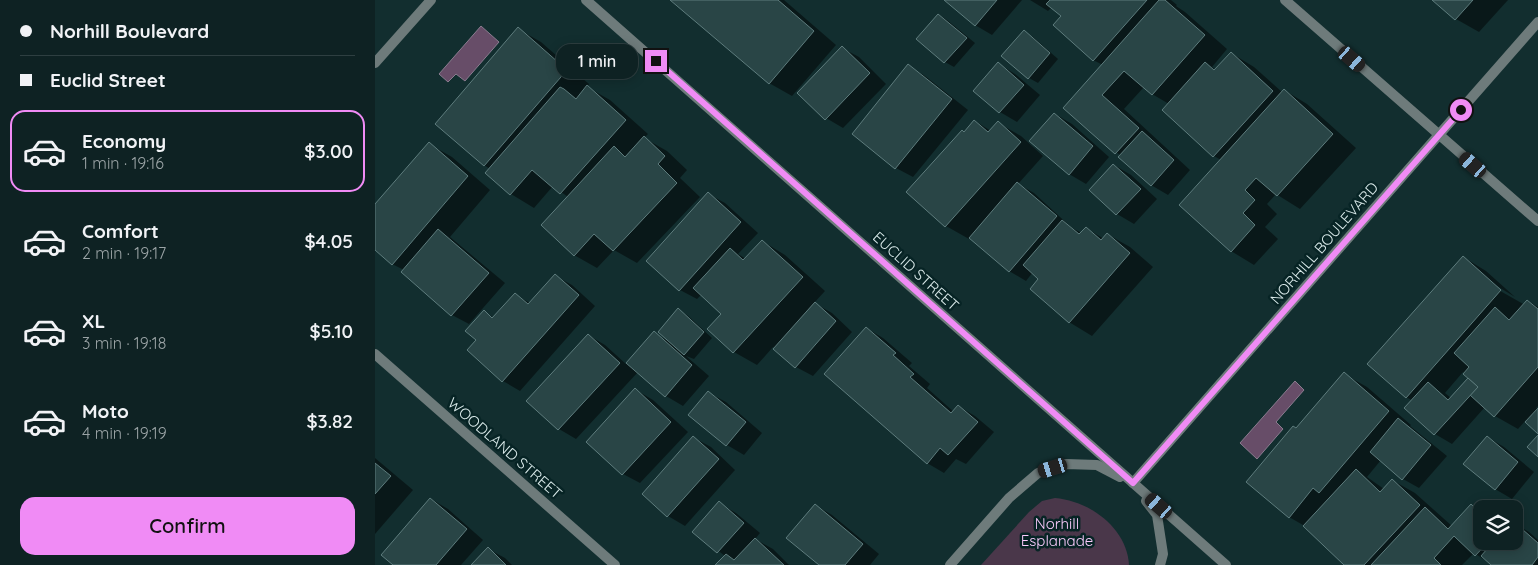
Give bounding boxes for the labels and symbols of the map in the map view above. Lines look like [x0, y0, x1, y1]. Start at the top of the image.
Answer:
car [1335, 43, 1368, 75]
callout: 1 min [556, 44, 639, 78]
route end [645, 50, 667, 72]
route start [1450, 99, 1472, 121]
car [1456, 149, 1489, 181]
street label: NORHILL BOULEVARD [1266, 178, 1382, 308]
street label: EUCLID STREET [869, 227, 963, 315]
street label: WOODLAND STREET [444, 393, 566, 503]
car [1036, 456, 1069, 480]
car [1142, 490, 1175, 522]
park label: Norhill Esplanade [1021, 514, 1093, 550]

